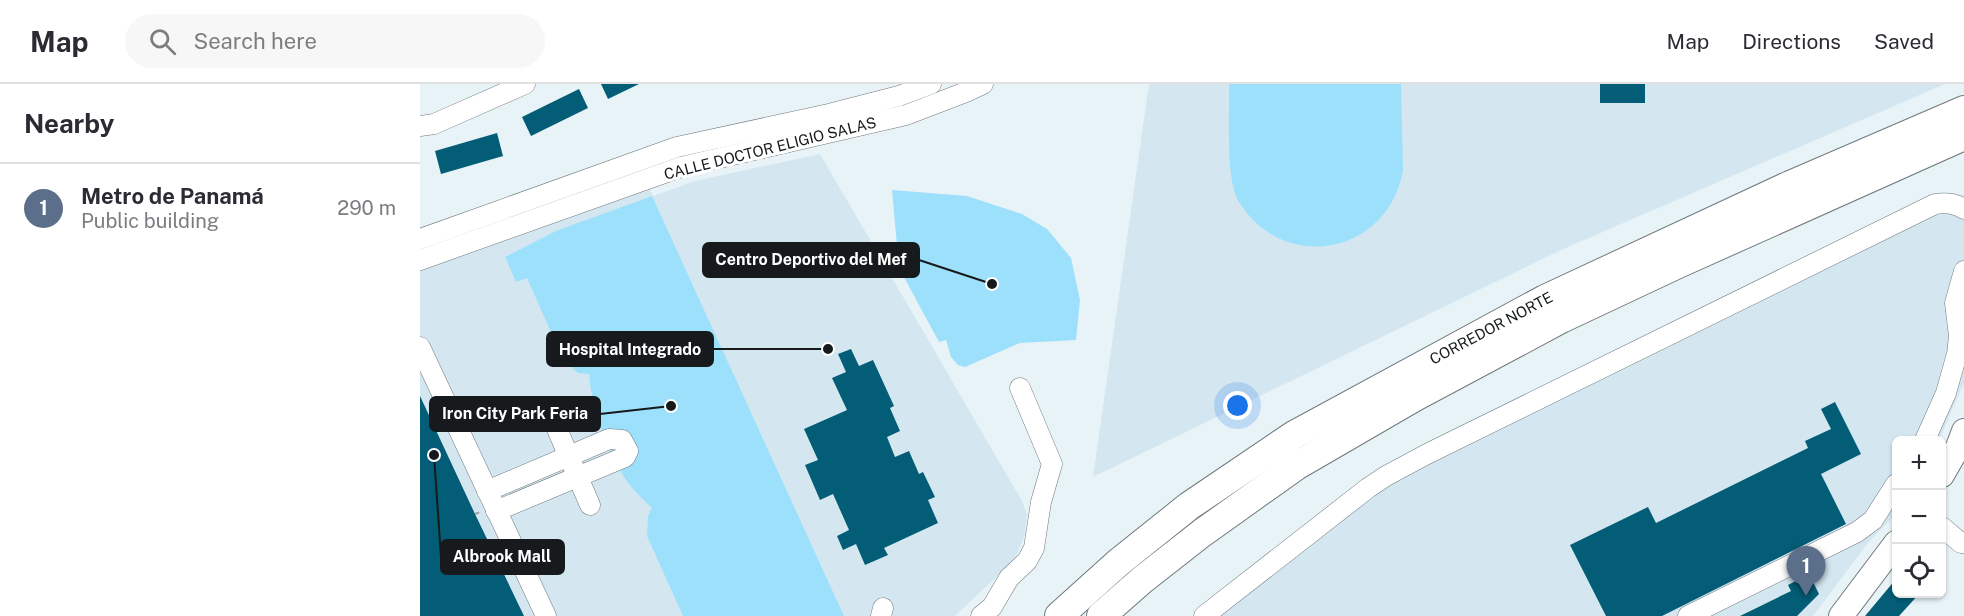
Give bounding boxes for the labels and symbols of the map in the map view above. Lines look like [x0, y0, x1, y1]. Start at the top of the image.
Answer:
street label: CALLE DOCTOR ELIGIO SALAS [662, 113, 878, 183]
callout: Centro Deportivo del Mef [703, 243, 919, 277]
text: Centro Deportivo del Mef [715, 250, 907, 269]
street label: CORREDOR NORTE [1427, 288, 1555, 368]
callout: Hospital Integrado [547, 332, 713, 366]
text: Hospital Integrado [559, 340, 701, 359]
your location [1223, 391, 1252, 420]
callout: Iron City Park Feria [430, 397, 600, 431]
text: Iron City Park Feria [442, 404, 588, 423]
callout: Albrook Mall [441, 540, 564, 574]
pin: 1 [1786, 546, 1826, 596]
text: Albrook Mall [453, 547, 551, 566]

